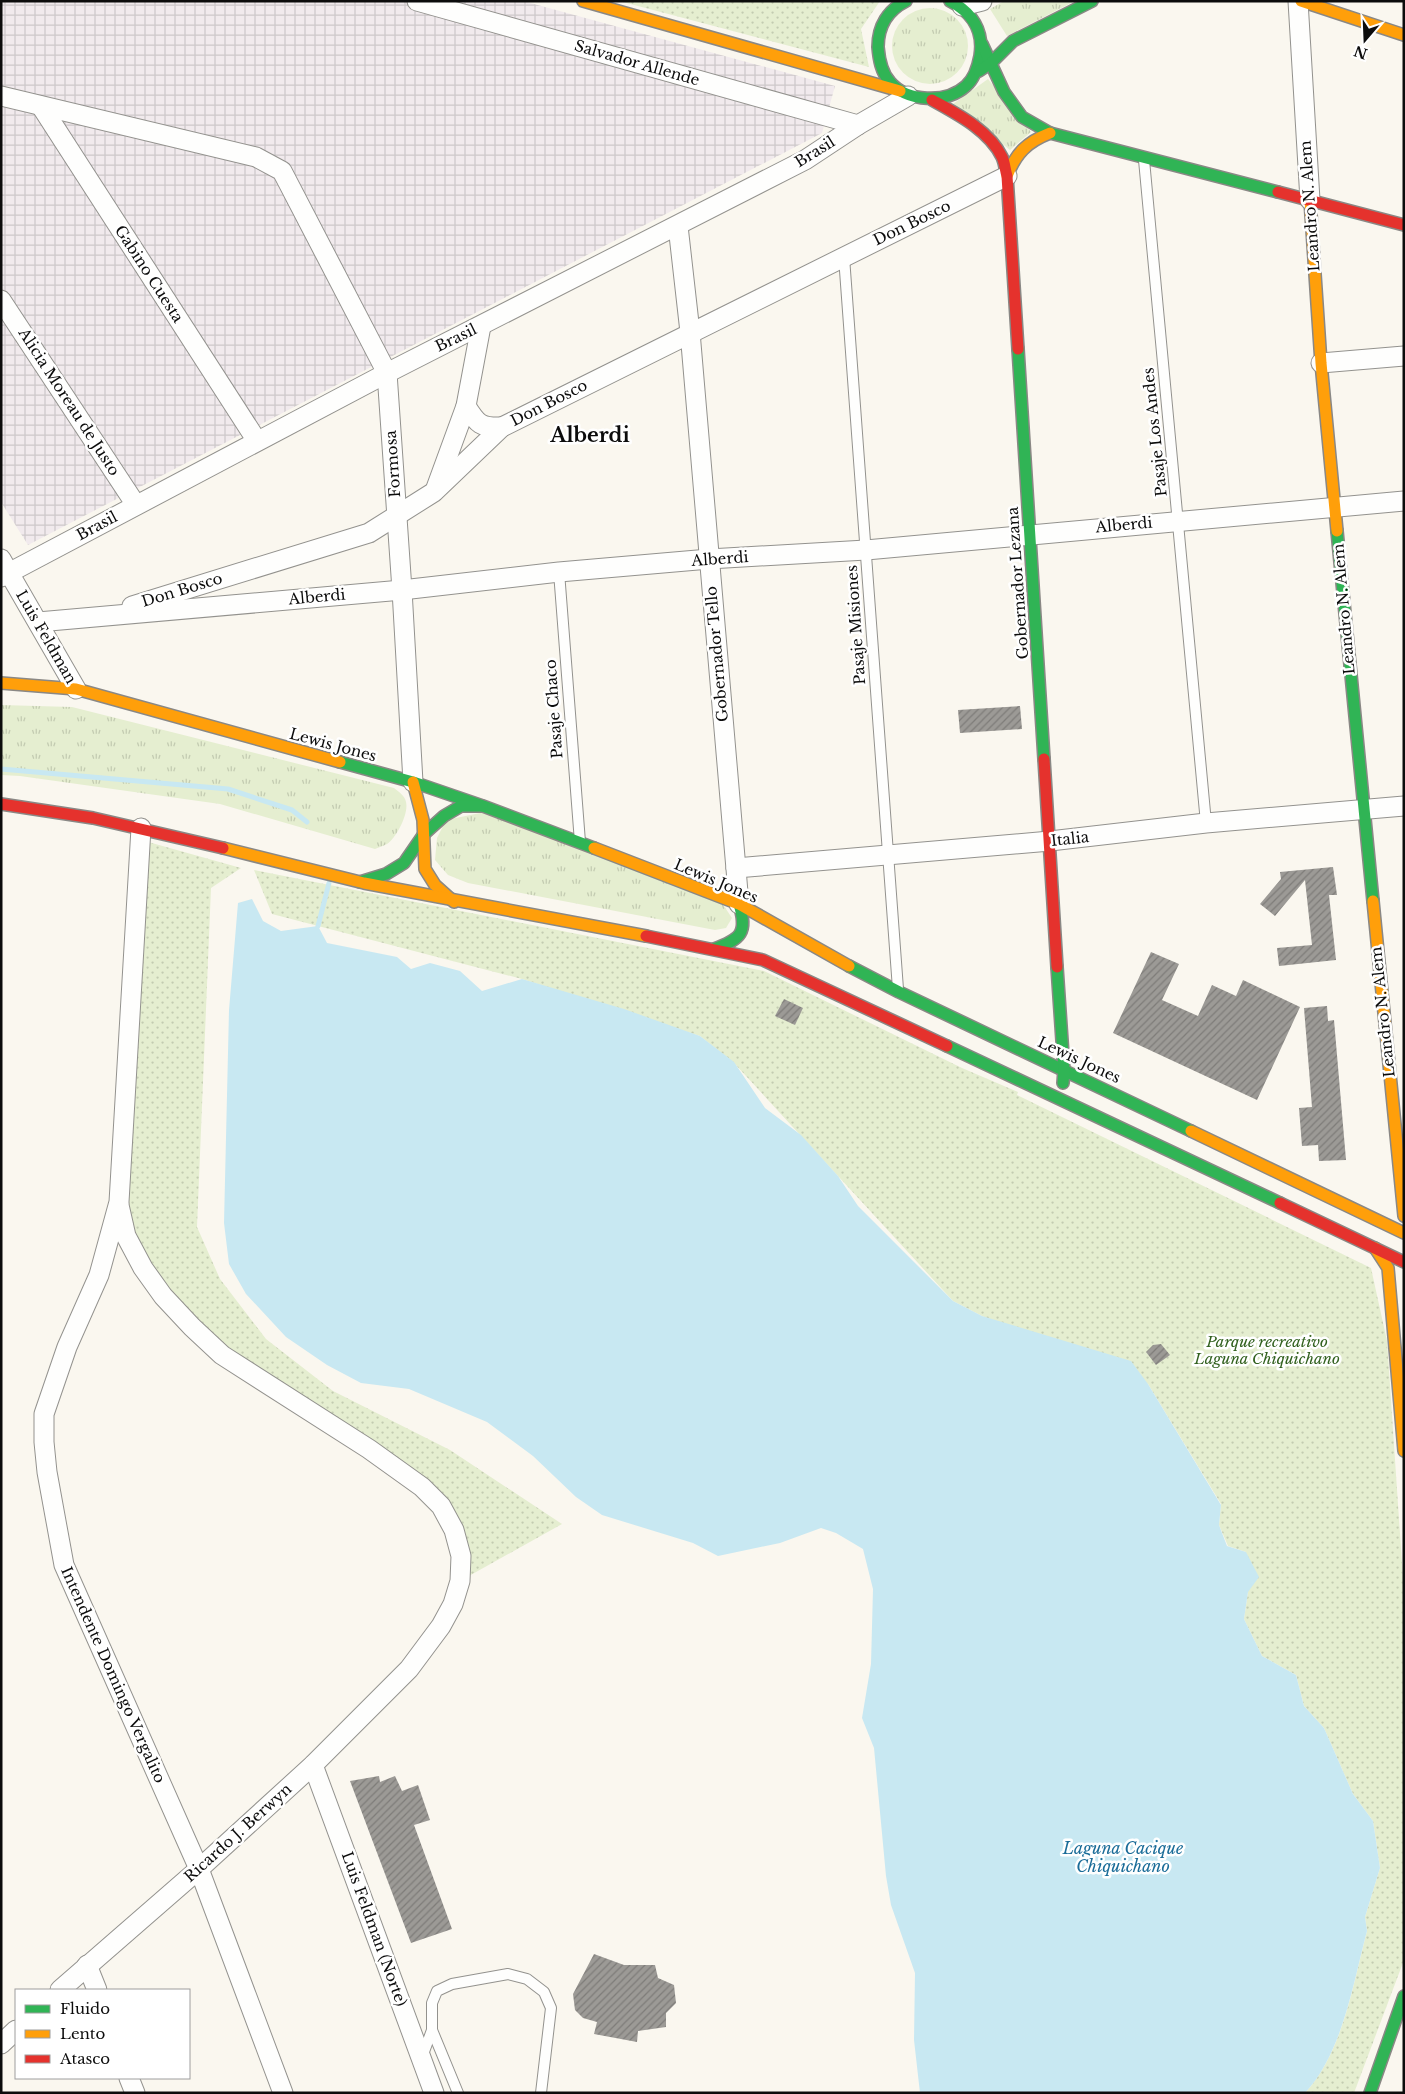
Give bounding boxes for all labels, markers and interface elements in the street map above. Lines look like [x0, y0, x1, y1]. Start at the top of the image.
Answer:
north arrow [1340, 15, 1390, 65]
street label: Salvador Allende [572, 36, 702, 89]
text: N [1352, 42, 1370, 63]
street label: Brasil [791, 132, 838, 171]
street label: Leandro N. Alem [1295, 140, 1324, 272]
street label: Don Bosco [870, 196, 954, 249]
street label: Gabino Cuesta [111, 222, 188, 327]
street label: Brasil [432, 319, 480, 356]
street label: Alicia Moreau de Justo [14, 324, 124, 479]
street label: Pasaje Los Andes [1138, 366, 1171, 498]
street label: Don Bosco [507, 375, 591, 430]
district label: Alberdi [549, 423, 630, 447]
street label: Formosa [381, 429, 404, 498]
street label: Gobernador Lezana [1003, 505, 1032, 660]
street label: Brasil [73, 507, 121, 544]
street label: Alberdi [1094, 513, 1153, 537]
street label: Leandro N. Alem [1328, 543, 1359, 675]
street label: Alberdi [690, 547, 749, 570]
street label: Pasaje Misiones [842, 564, 869, 686]
street label: Don Bosco [139, 568, 225, 611]
street label: Alberdi [287, 585, 346, 609]
street label: Gobernador Tello [701, 585, 732, 723]
street label: Luis Feldman [12, 587, 81, 687]
street label: Pasaje Chaco [541, 659, 566, 759]
street label: Lewis Jones [288, 724, 379, 765]
street label: Italia [1050, 827, 1091, 850]
street label: Lewis Jones [671, 854, 761, 907]
street label: Leandro N. Alem [1366, 946, 1399, 1078]
street label: Lewis Jones [1035, 1032, 1124, 1087]
park label: Parque recreativo Laguna Chiquichano [1193, 1332, 1340, 1368]
street label: Intendente Domingo Vergalito [57, 1564, 170, 1786]
street label: Ricardo J. Berwyn [180, 1779, 295, 1886]
water label: Laguna Cacique Chiquichano [1062, 1838, 1184, 1876]
street label: Luis Feldman (Norte) [338, 1849, 411, 2009]
legend [15, 1989, 190, 2079]
text: Fluido [60, 1999, 110, 2018]
text: Lento [60, 2024, 106, 2043]
text: Atasco [59, 2049, 110, 2068]

